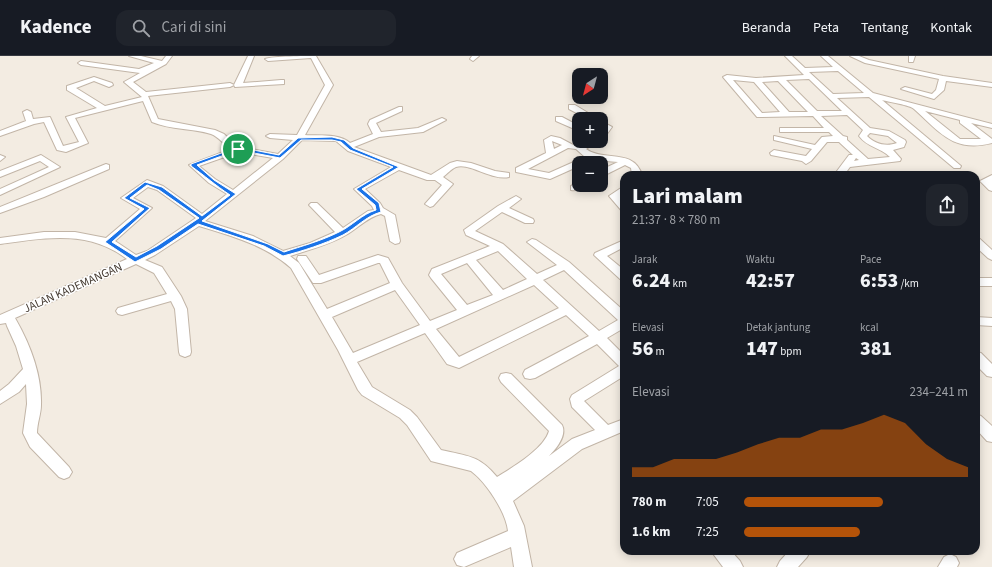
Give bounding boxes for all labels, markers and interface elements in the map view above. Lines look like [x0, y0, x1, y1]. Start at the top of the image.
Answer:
search box [116, 10, 396, 46]
text: Kadence [20, 14, 92, 41]
icon: search [130, 17, 152, 39]
text: Cari di sini [162, 17, 226, 38]
text: Beranda [742, 18, 791, 38]
text: Peta [813, 18, 839, 38]
text: Tentang [861, 18, 908, 38]
text: Kontak [930, 18, 972, 38]
north arrow [572, 68, 608, 104]
map controls [572, 68, 608, 192]
button: + [572, 112, 608, 148]
pin [221, 132, 255, 166]
icon: arrive [227, 138, 249, 160]
button: − [572, 156, 608, 192]
text: Lari malam [632, 180, 743, 212]
button: share [926, 184, 968, 226]
text: 21:37 · 8 × 780 m [632, 211, 720, 229]
text: Jarak [632, 252, 657, 267]
text: Waktu [746, 252, 775, 267]
text: Pace [860, 252, 882, 267]
street label: JALAN KADEMANGAN [21, 259, 125, 317]
text: 6.24 [632, 267, 670, 295]
text: 42:57 [746, 267, 795, 295]
text: 6:53 [860, 267, 898, 295]
text: km [670, 276, 687, 291]
text: /km [898, 276, 919, 291]
text: Elevasi [632, 320, 664, 335]
text: Detak jantung [746, 320, 810, 335]
text: kcal [860, 320, 879, 335]
text: 56 [632, 335, 653, 363]
text: 147 [746, 335, 778, 363]
text: 381 [860, 335, 892, 363]
text: m [653, 344, 665, 359]
text: bpm [778, 344, 802, 359]
text: Elevasi [632, 383, 670, 401]
text: 234–241 m [910, 383, 968, 401]
text: 780 m [632, 493, 666, 511]
text: 7:05 [696, 493, 719, 511]
text: 1.6 km [632, 523, 671, 541]
text: 7:25 [696, 523, 719, 541]

